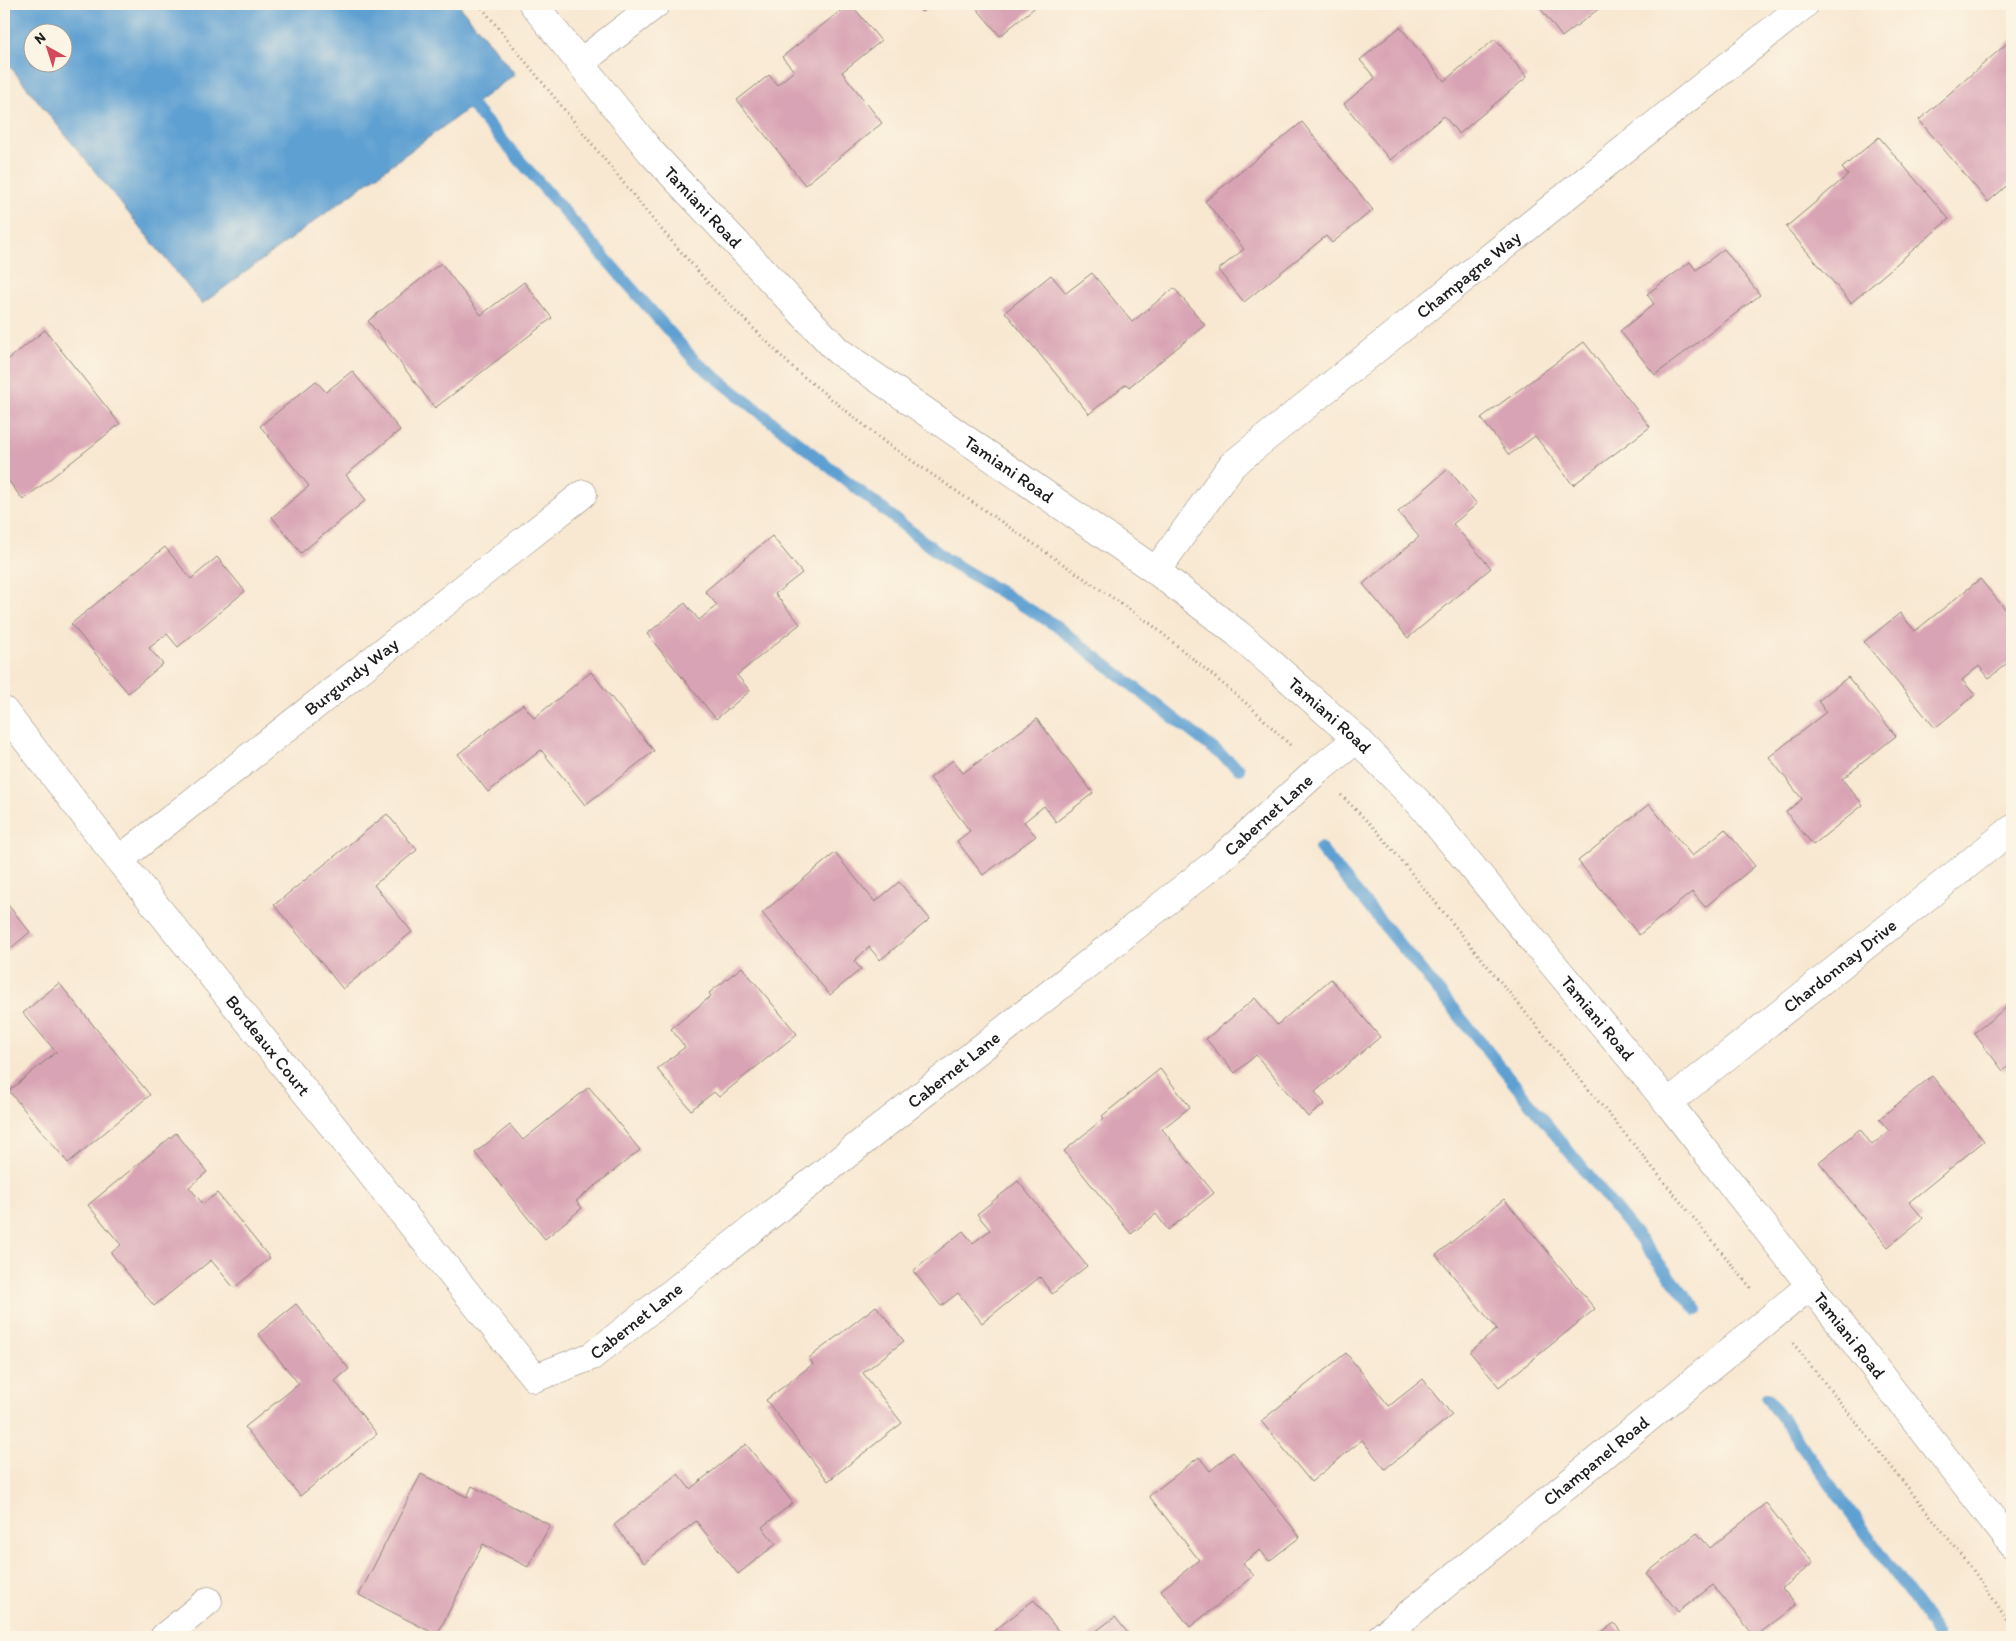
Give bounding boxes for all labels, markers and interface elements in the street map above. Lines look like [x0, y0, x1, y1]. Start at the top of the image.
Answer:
north arrow [22, 22, 72, 72]
text: N [31, 29, 49, 48]
street label: Tamiani Road [659, 162, 747, 253]
street label: Champagne Way [1412, 226, 1526, 323]
street label: Tamiani Road [960, 430, 1058, 508]
street label: Burgundy Way [300, 633, 403, 721]
street label: Tamiani Road [1284, 672, 1376, 758]
street label: Cabernet Lane [1220, 769, 1317, 861]
street label: Chardonnay Drive [1779, 914, 1901, 1018]
street label: Tamiani Road [1556, 971, 1640, 1066]
street label: Bordeaux Court [221, 990, 315, 1101]
street label: Cabernet Lane [903, 1026, 1005, 1113]
street label: Cabernet Lane [585, 1278, 687, 1364]
street label: Tamiani Road [1809, 1288, 1890, 1384]
street label: Champanel Road [1539, 1411, 1654, 1511]

